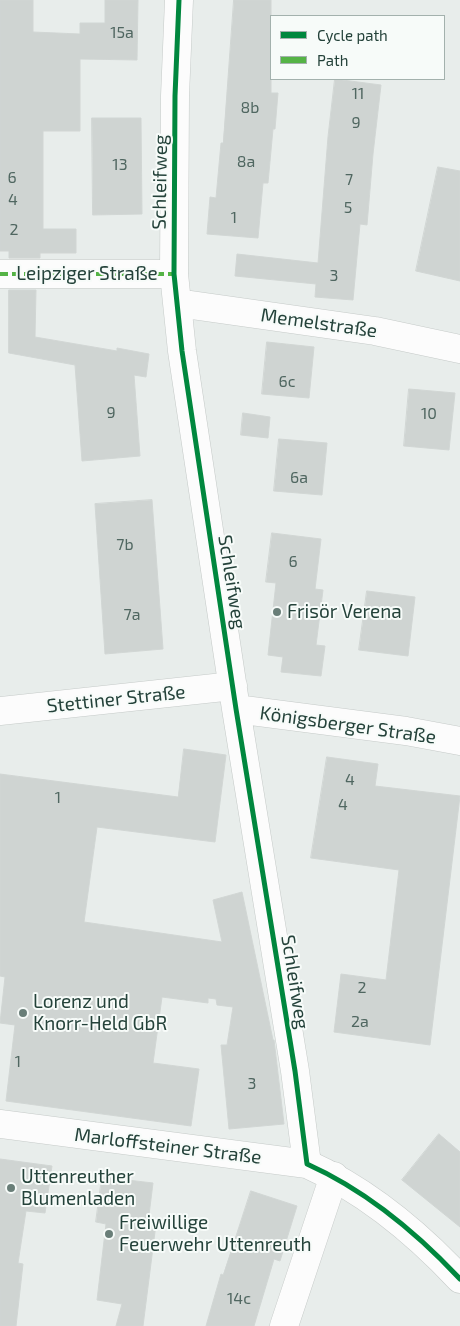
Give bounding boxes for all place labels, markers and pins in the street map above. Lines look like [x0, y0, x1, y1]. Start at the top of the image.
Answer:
place label: Frisör Verena [287, 601, 402, 623]
marker: Frisör Verena [271, 606, 283, 618]
place label: Lorenz und Knorr-Held GbR [33, 991, 167, 1035]
marker: Lorenz und Knorr-Held GbR [17, 1007, 29, 1019]
place label: Uttenreuther Blumenladen [21, 1166, 135, 1210]
marker: Uttenreuther Blumenladen [5, 1182, 17, 1194]
place label: Freiwillige Feuerwehr Uttenreuth [119, 1212, 312, 1256]
marker: Freiwillige Feuerwehr Uttenreuth [103, 1228, 115, 1240]

